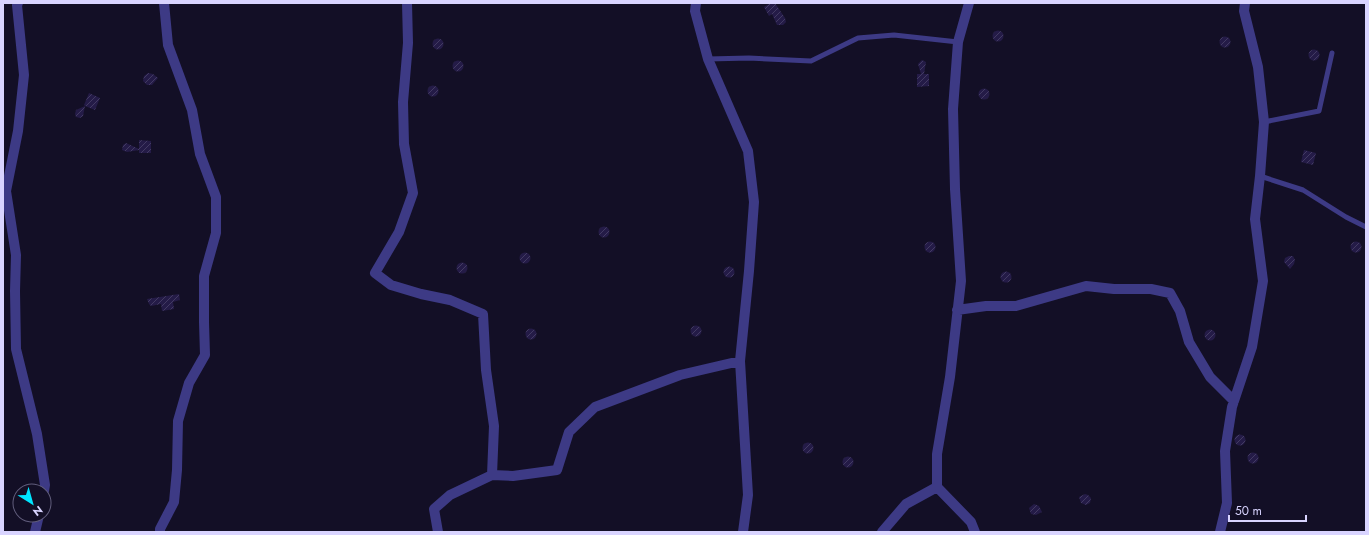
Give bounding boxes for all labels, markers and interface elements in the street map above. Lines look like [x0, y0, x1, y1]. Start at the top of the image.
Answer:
north arrow [12, 483, 52, 523]
scale bar [1229, 497, 1306, 523]
text: N [30, 502, 46, 520]
text: 50 m [1235, 502, 1262, 520]

